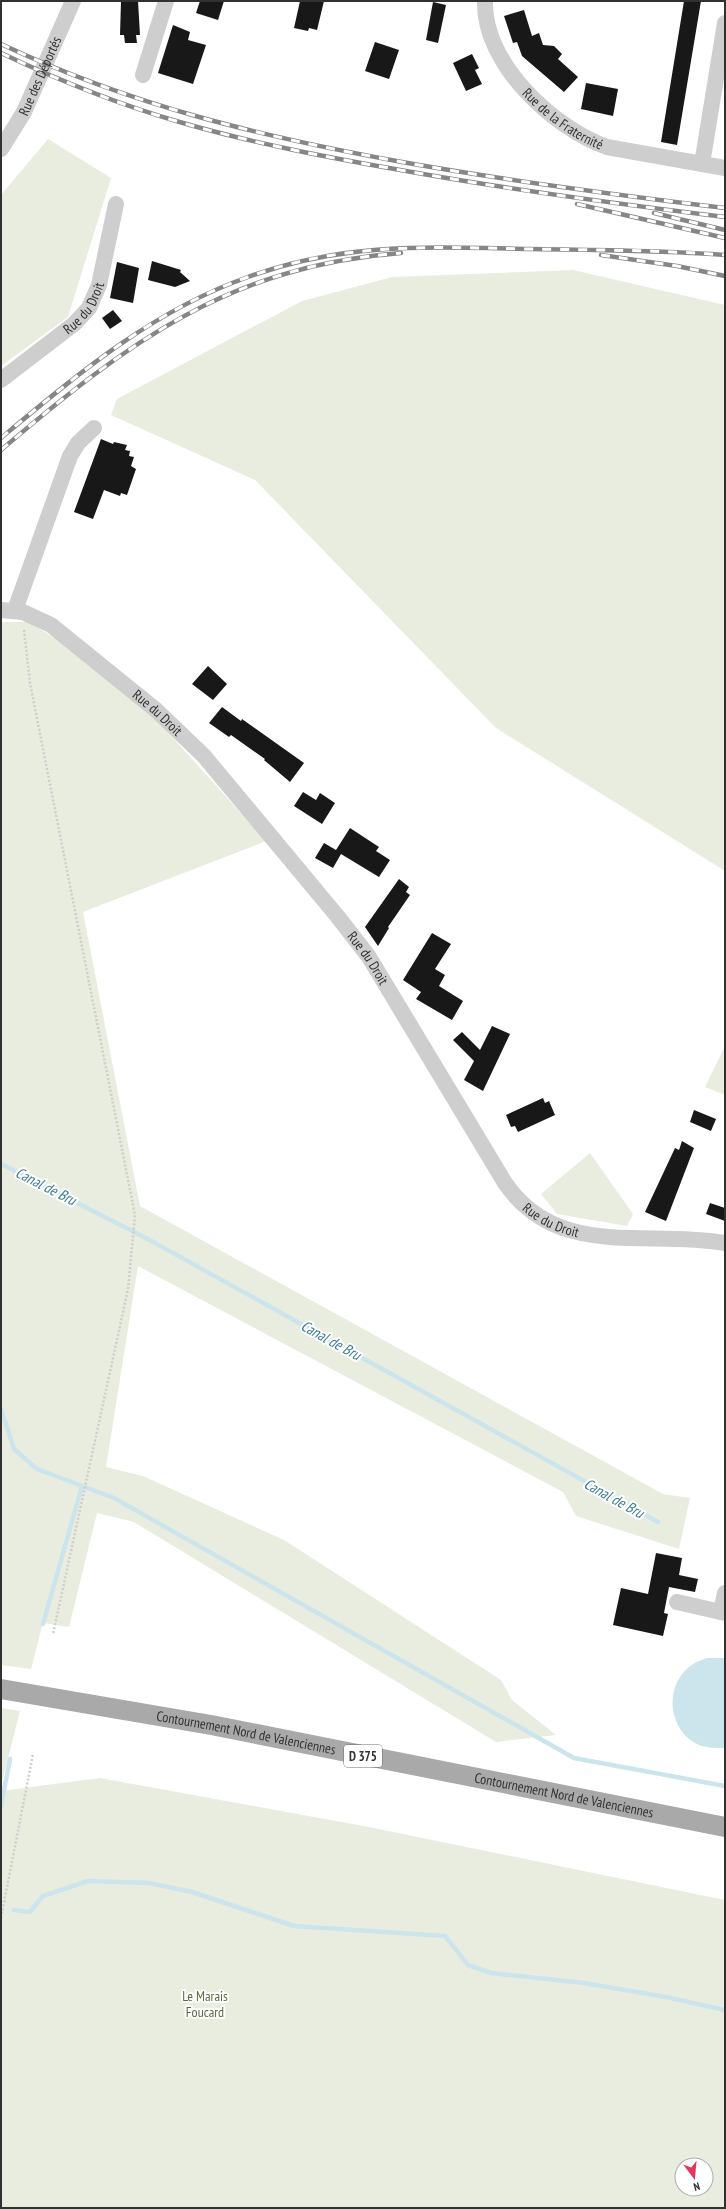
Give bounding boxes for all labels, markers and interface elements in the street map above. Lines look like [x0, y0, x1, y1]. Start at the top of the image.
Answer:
street label: Rue des Déportés [15, 33, 65, 118]
street label: Rue de la Fraternité [519, 84, 606, 154]
street label: Rue du Droit [59, 281, 108, 338]
street label: Rue du Droit [129, 686, 186, 740]
street label: Rue du Droit [343, 928, 393, 988]
water label: Canal de Bru [13, 1163, 81, 1210]
street label: Rue du Droit [519, 1199, 581, 1241]
water label: Canal de Bru [298, 1316, 366, 1365]
water label: Canal de Bru [581, 1474, 649, 1523]
street label: Contournement Nord de Valenciennes [155, 1707, 338, 1759]
road number: D 375 [344, 1745, 382, 1767]
street label: Contournement Nord de Valenciennes [473, 1768, 655, 1822]
park label: Le Marais Foucard [182, 1987, 228, 2021]
north arrow [674, 2157, 714, 2197]
text: N [692, 2179, 702, 2194]

